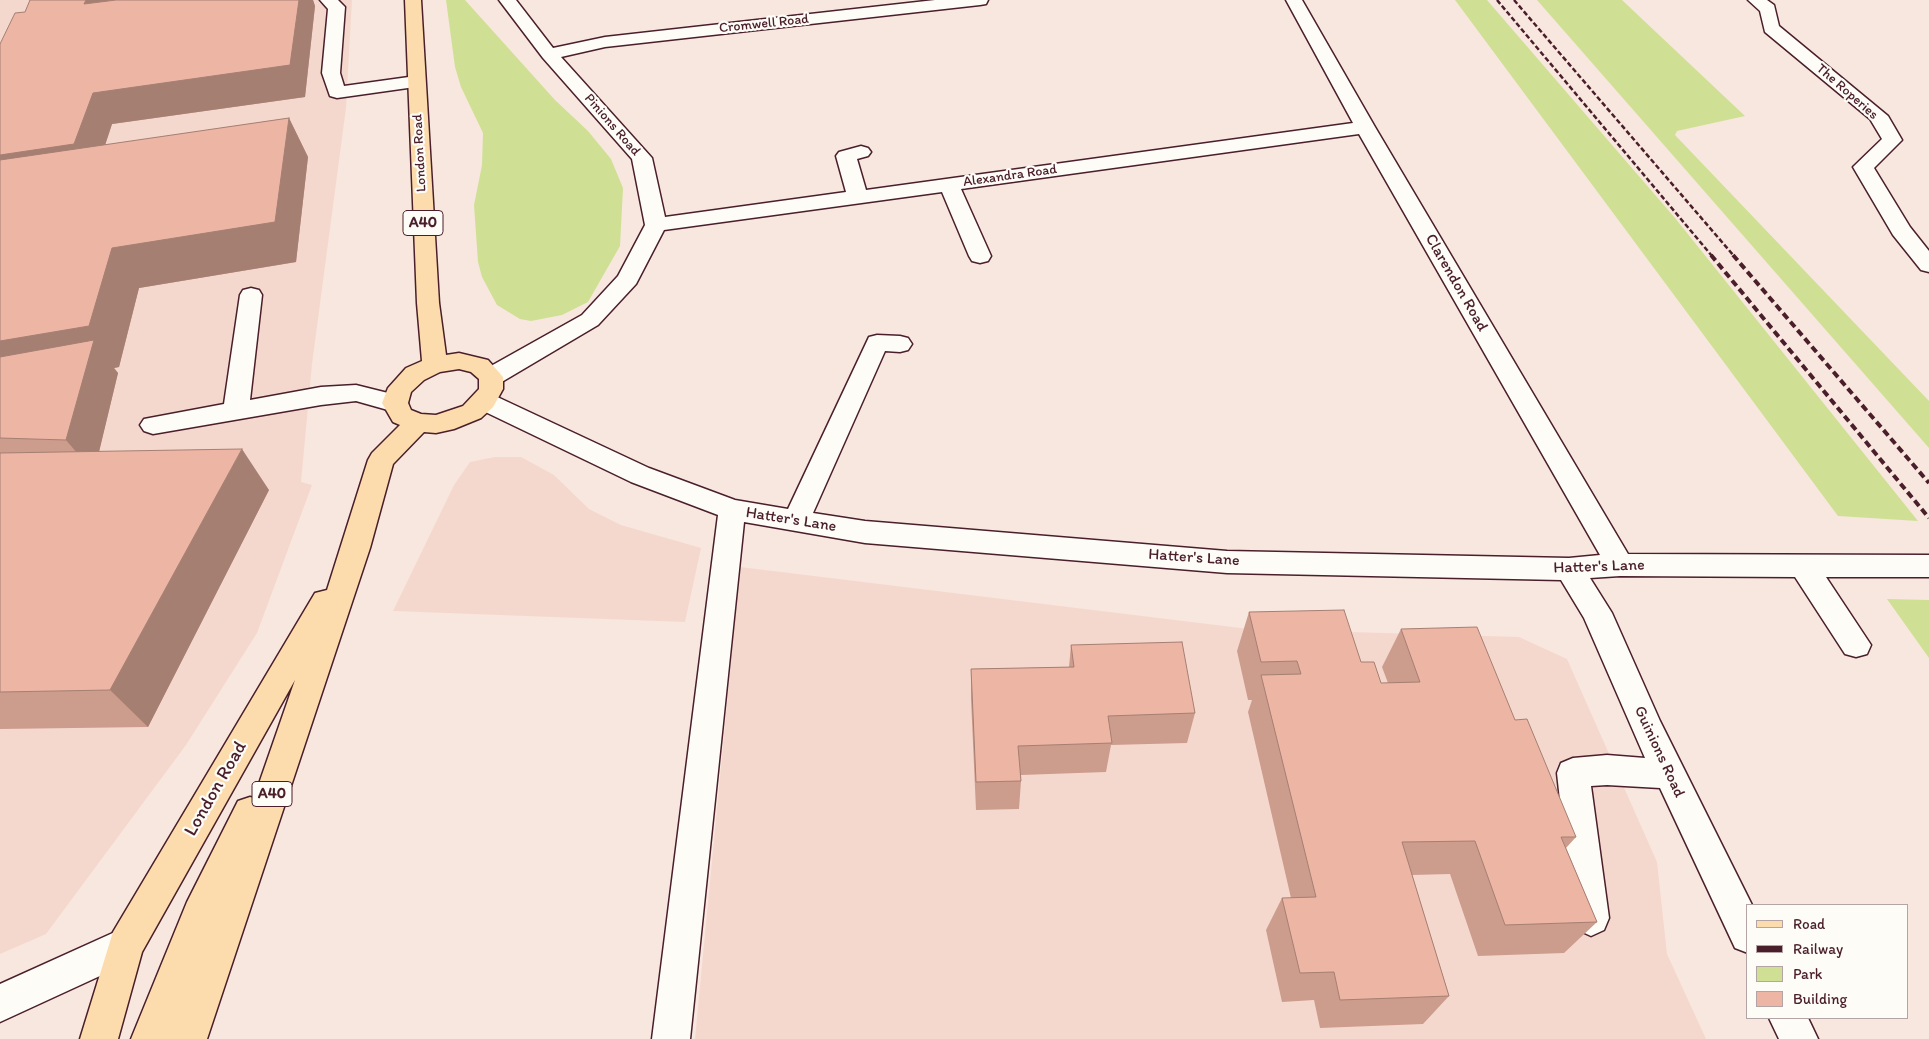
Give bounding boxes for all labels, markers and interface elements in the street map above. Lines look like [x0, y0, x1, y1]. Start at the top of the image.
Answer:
street label: Cromwell Road [718, 11, 810, 37]
street label: The Roperies [1813, 61, 1881, 123]
street label: Pinions Road [580, 90, 644, 160]
street label: London Road [410, 114, 430, 192]
street label: Alexandra Road [962, 161, 1058, 191]
road number: A40 [403, 210, 443, 236]
street label: Clarendon Road [1420, 231, 1492, 335]
street label: Hatter's Lane [744, 503, 838, 537]
street label: Hatter's Lane [1148, 545, 1240, 571]
street label: Hatter's Lane [1553, 556, 1645, 578]
street label: Guinions Road [1629, 703, 1689, 801]
street label: London Road [180, 737, 252, 841]
road number: A40 [252, 782, 292, 806]
legend [1746, 904, 1909, 1019]
text: Road [1793, 915, 1825, 933]
text: Railway [1793, 940, 1843, 958]
text: Park [1793, 965, 1823, 983]
text: Building [1793, 990, 1847, 1008]

